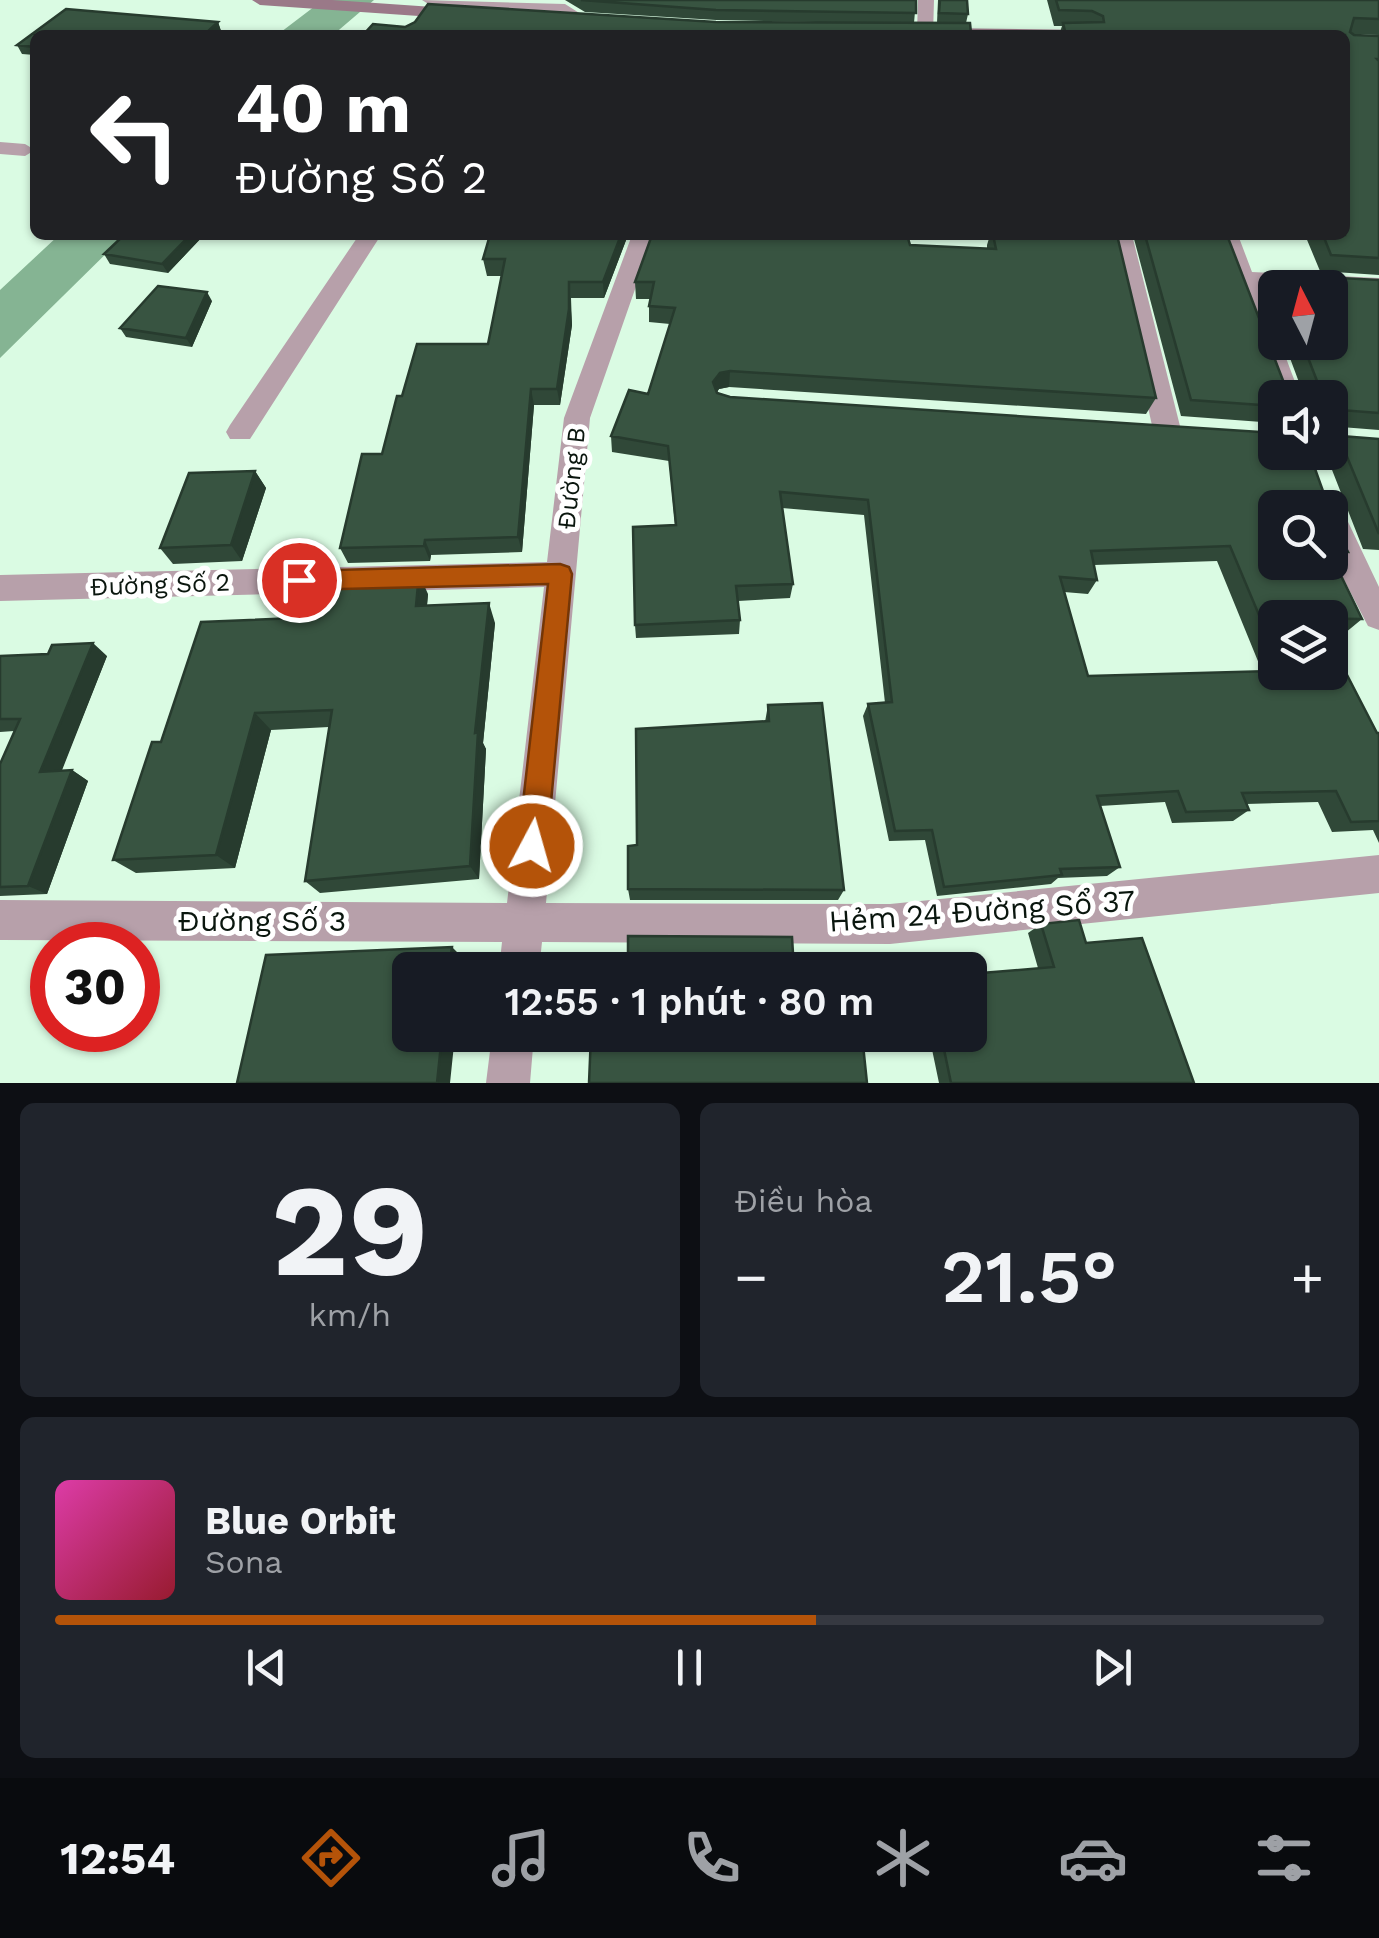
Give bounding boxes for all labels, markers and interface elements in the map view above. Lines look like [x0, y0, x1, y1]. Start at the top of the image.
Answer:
text: 40 m [235, 67, 411, 149]
icon: left [70, 70, 200, 200]
text: Đường Số 2 [235, 151, 488, 204]
north arrow [1258, 270, 1348, 360]
map controls [1258, 270, 1348, 690]
button: sound [1258, 380, 1348, 470]
street label: Đường B [552, 426, 591, 531]
button: search [1258, 490, 1348, 580]
pin [257, 538, 342, 623]
icon: arrive [272, 553, 327, 608]
street label: Đường Số 2 [89, 568, 231, 601]
button: layers [1258, 600, 1348, 690]
position arrow [480, 794, 584, 898]
street label: Hẻm 24 Đường Sổ 37 [828, 882, 1136, 939]
street label: Đường Số 3 [178, 903, 346, 938]
speed limit sign: 30 [30, 922, 160, 1052]
text: 12:55 · 1 phút · 80 m [505, 980, 874, 1024]
text: 29 [271, 1154, 429, 1307]
text: Điều hòa [735, 1182, 873, 1220]
text: 21.5° [941, 1232, 1117, 1320]
text: − [735, 1245, 768, 1309]
text: + [1291, 1245, 1324, 1309]
text: km/h [309, 1296, 391, 1334]
text: Blue Orbit [205, 1499, 396, 1543]
text: Sona [205, 1543, 283, 1581]
icon: previous [239, 1640, 294, 1695]
icon: pause [662, 1640, 717, 1695]
icon: next [1085, 1640, 1140, 1695]
icon: directions [296, 1823, 366, 1893]
icon: music [486, 1823, 556, 1893]
icon: phone [677, 1823, 747, 1893]
icon: climate [868, 1823, 938, 1893]
icon: car [1058, 1823, 1128, 1893]
icon: filters [1249, 1823, 1319, 1893]
text: 12:54 [60, 1832, 175, 1885]

